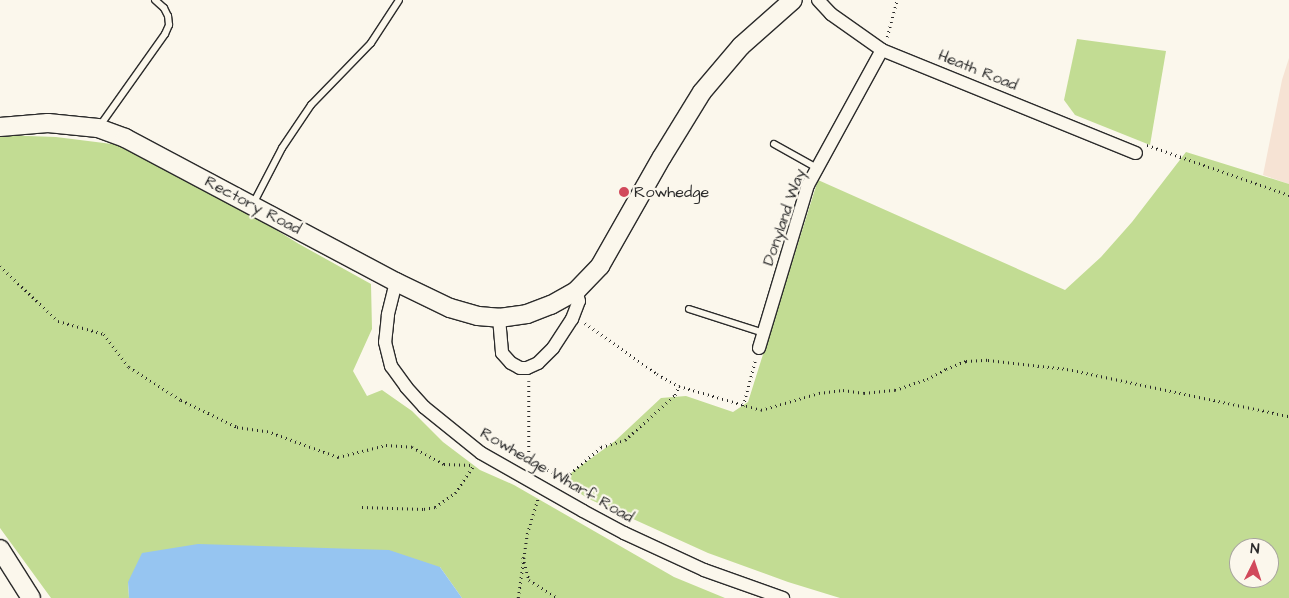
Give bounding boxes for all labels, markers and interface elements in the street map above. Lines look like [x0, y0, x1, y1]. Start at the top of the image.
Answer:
street label: Heath Road [935, 45, 1021, 95]
street label: Donyland Way [758, 166, 810, 268]
street label: Rectory Road [202, 172, 304, 238]
place label: Rowhedge [634, 182, 709, 202]
marker: Rowhedge [618, 186, 630, 198]
street label: Rowhedge Wharf Road [477, 423, 637, 527]
north arrow [1229, 538, 1279, 588]
text: N [1250, 539, 1260, 559]

